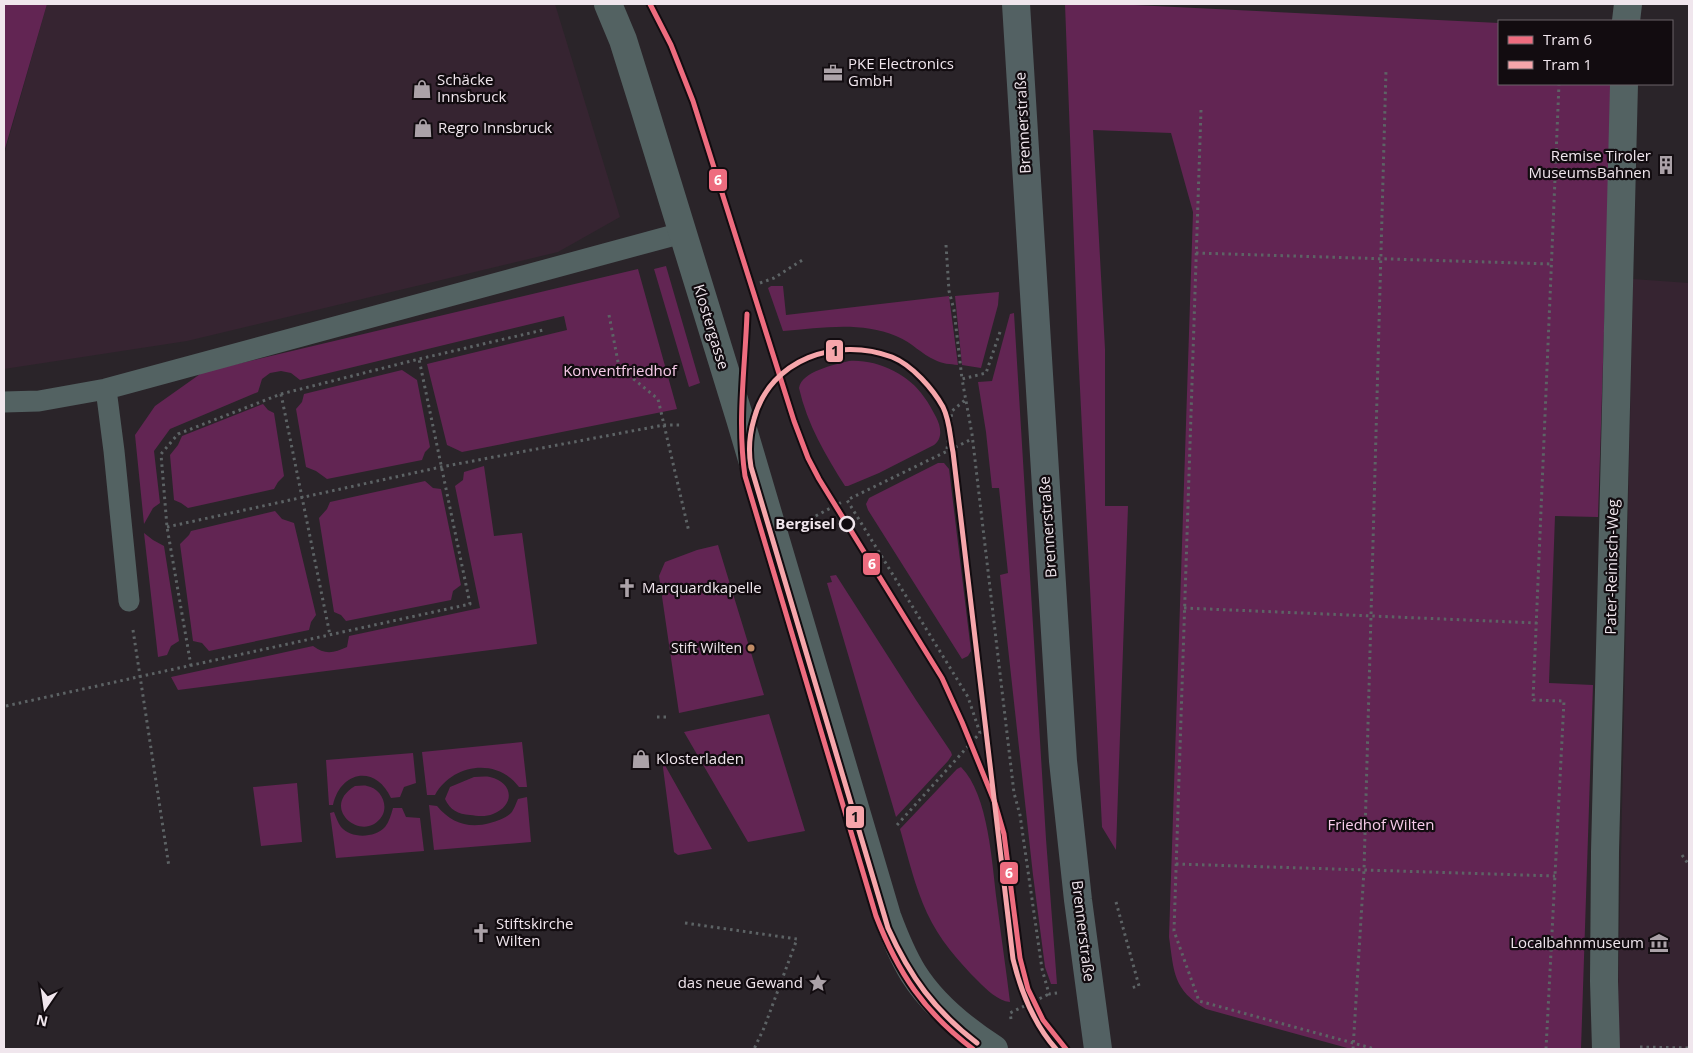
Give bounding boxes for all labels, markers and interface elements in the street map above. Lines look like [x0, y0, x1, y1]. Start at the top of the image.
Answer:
legend [1498, 20, 1673, 85]
text: Tram 6 [1543, 29, 1592, 49]
place label: PKE Electronics GmbH [848, 53, 954, 90]
text: Tram 1 [1543, 54, 1592, 74]
office icon: PKE Electronics GmbH [822, 62, 844, 84]
place label: Schäcke Innsbruck [437, 69, 506, 106]
street label: Brennerstraße [1009, 72, 1035, 174]
shop icon: Schäcke Innsbruck [411, 78, 433, 100]
shop icon: Regro Innsbruck [412, 117, 434, 139]
place label: Regro Innsbruck [438, 117, 552, 137]
place label: Remise Tiroler MuseumsBahnen [1528, 145, 1651, 182]
building icon: Remise Tiroler MuseumsBahnen [1655, 154, 1677, 176]
line badge: 6 [708, 168, 728, 192]
text: 6 [714, 170, 722, 189]
street label: Klostergasse [689, 282, 734, 372]
line badge: 1 [825, 339, 844, 363]
text: 1 [831, 341, 839, 360]
park label: Konventfriedhof [563, 360, 678, 380]
street label: Brennerstraße [1033, 476, 1061, 579]
street label: Pater-Reinisch-Weg [1600, 499, 1622, 635]
place label: Bergisel [775, 513, 835, 533]
marker: Bergisel [839, 516, 855, 532]
line badge: 6 [862, 552, 881, 576]
text: 6 [868, 554, 876, 573]
church icon: Marquardkapelle [616, 577, 638, 599]
place label: Marquardkapelle [642, 577, 762, 597]
place label: Stift Wilten [671, 638, 742, 657]
marker: Stift Wilten [746, 643, 756, 653]
shop icon: Klosterladen [630, 748, 652, 770]
place label: Klosterladen [656, 748, 744, 768]
line badge: 1 [845, 805, 865, 829]
text: 1 [851, 807, 859, 826]
park label: Friedhof Wilten [1328, 814, 1434, 834]
line badge: 6 [999, 861, 1019, 885]
text: 6 [1005, 863, 1013, 882]
street label: Brennerstraße [1068, 879, 1100, 983]
place label: Stiftskirche Wilten [496, 913, 574, 950]
church icon: Stiftskirche Wilten [470, 922, 492, 944]
place label: Localbahnmuseum [1510, 932, 1644, 952]
museum icon: Localbahnmuseum [1648, 932, 1670, 954]
place label: das neue Gewand [678, 972, 803, 992]
place icon: das neue Gewand [807, 972, 829, 994]
north arrow [20, 983, 70, 1033]
text: N [34, 1011, 50, 1032]

